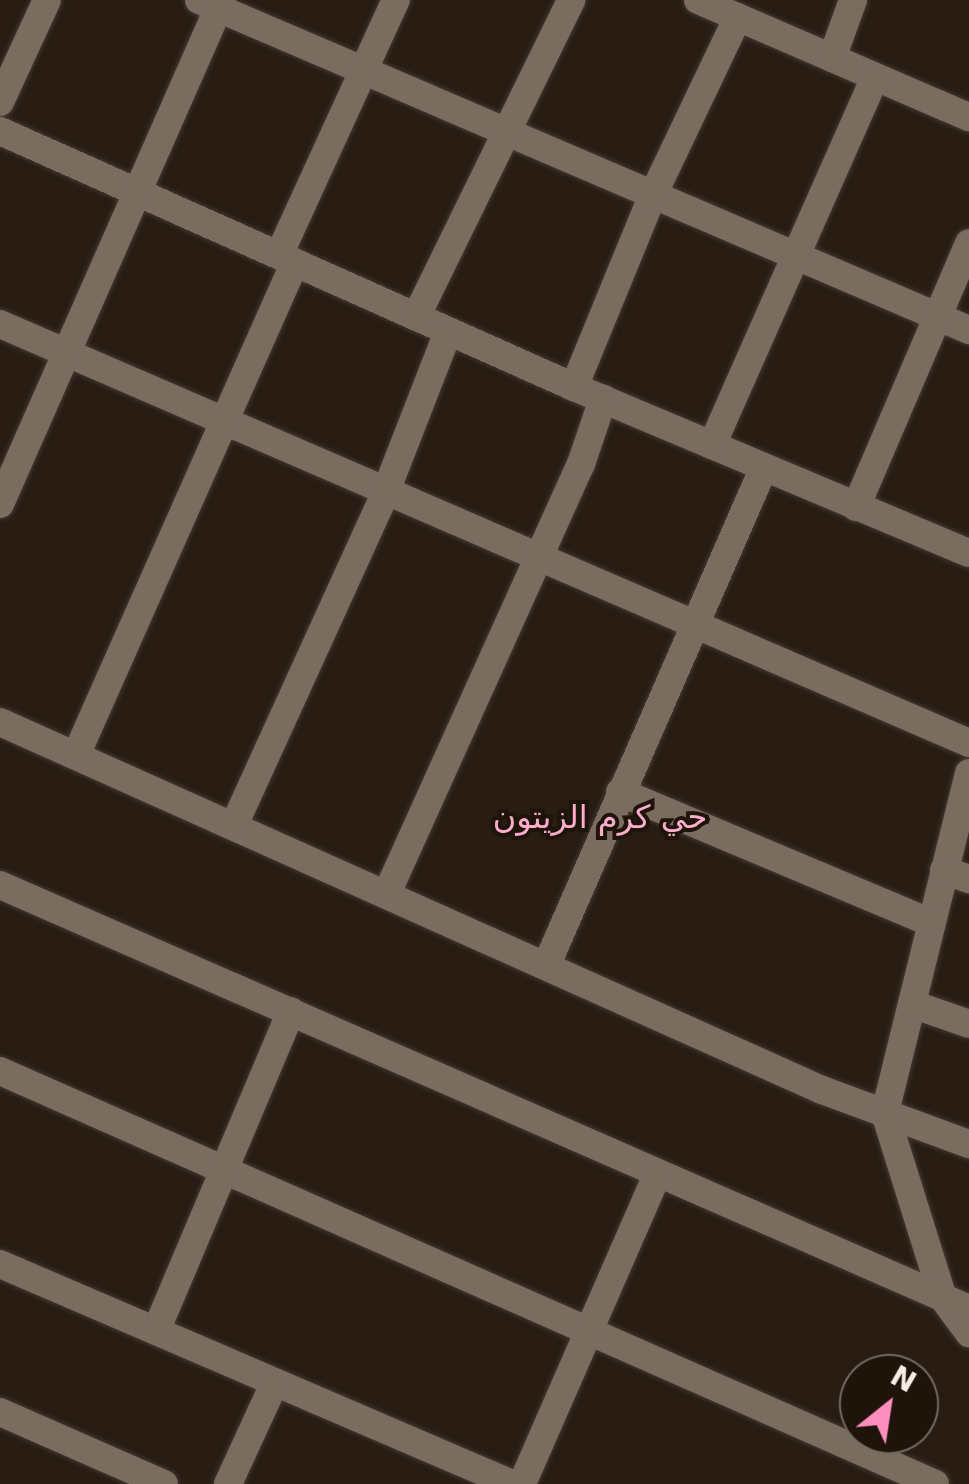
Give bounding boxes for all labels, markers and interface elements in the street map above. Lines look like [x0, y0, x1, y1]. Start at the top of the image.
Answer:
district label: حي كرم الزيتون [493, 798, 707, 836]
north arrow [839, 1354, 939, 1454]
text: N [885, 1359, 922, 1399]

